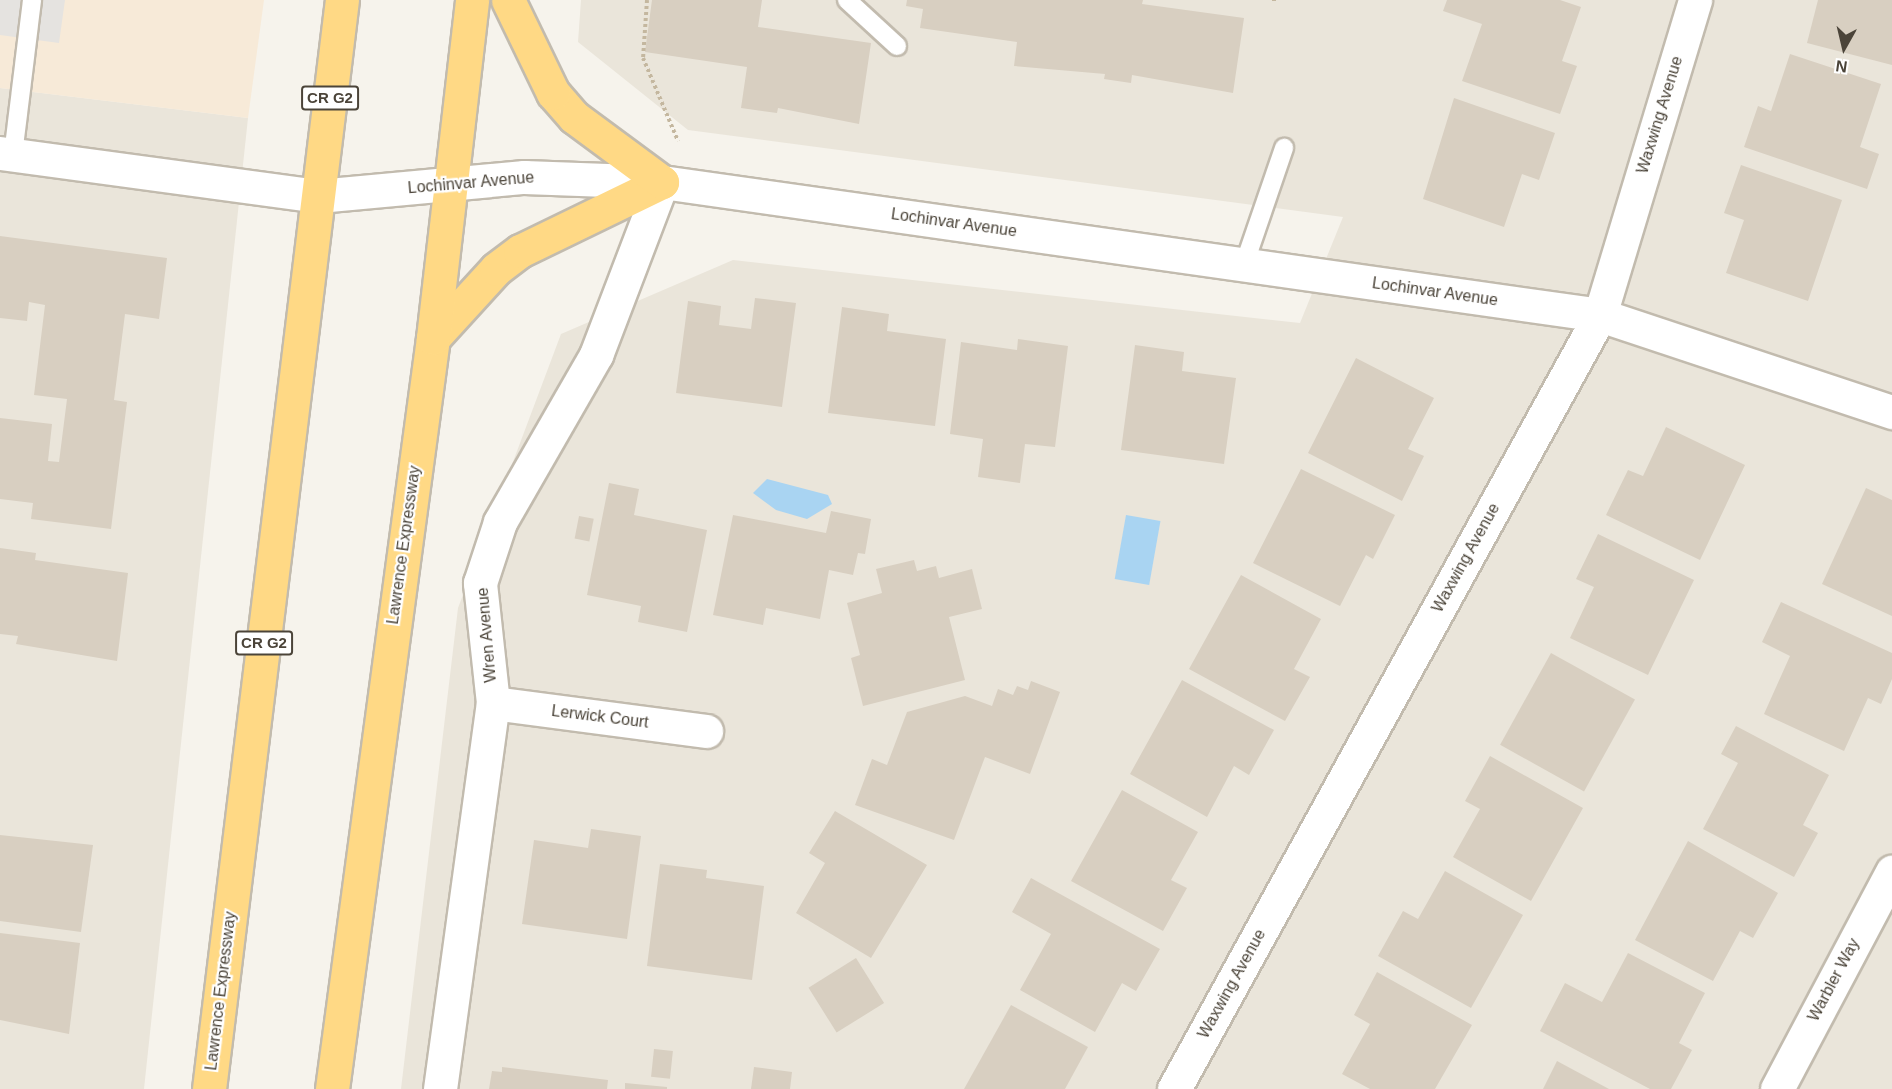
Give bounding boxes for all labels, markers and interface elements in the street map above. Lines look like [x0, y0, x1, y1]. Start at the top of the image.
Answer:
north arrow [1814, 18, 1874, 78]
street label: Waxwing Avenue [1633, 54, 1687, 176]
text: N [1835, 57, 1848, 76]
road number: CR G2 [300, 86, 360, 110]
street label: Lochinvar Avenue [407, 168, 535, 198]
street label: Lochinvar Avenue [889, 205, 1019, 241]
street label: Lochinvar Avenue [1370, 274, 1500, 310]
street label: Lawrence Expressway [383, 464, 425, 626]
street label: Waxwing Avenue [1428, 500, 1504, 616]
street label: Wren Avenue [473, 586, 501, 684]
road number: CR G2 [234, 631, 294, 655]
street label: Lerwick Court [550, 702, 650, 732]
street label: Lawrence Expressway [202, 910, 240, 1072]
street label: Waxwing Avenue [1194, 926, 1270, 1042]
street label: Warbler Way [1804, 935, 1864, 1025]

